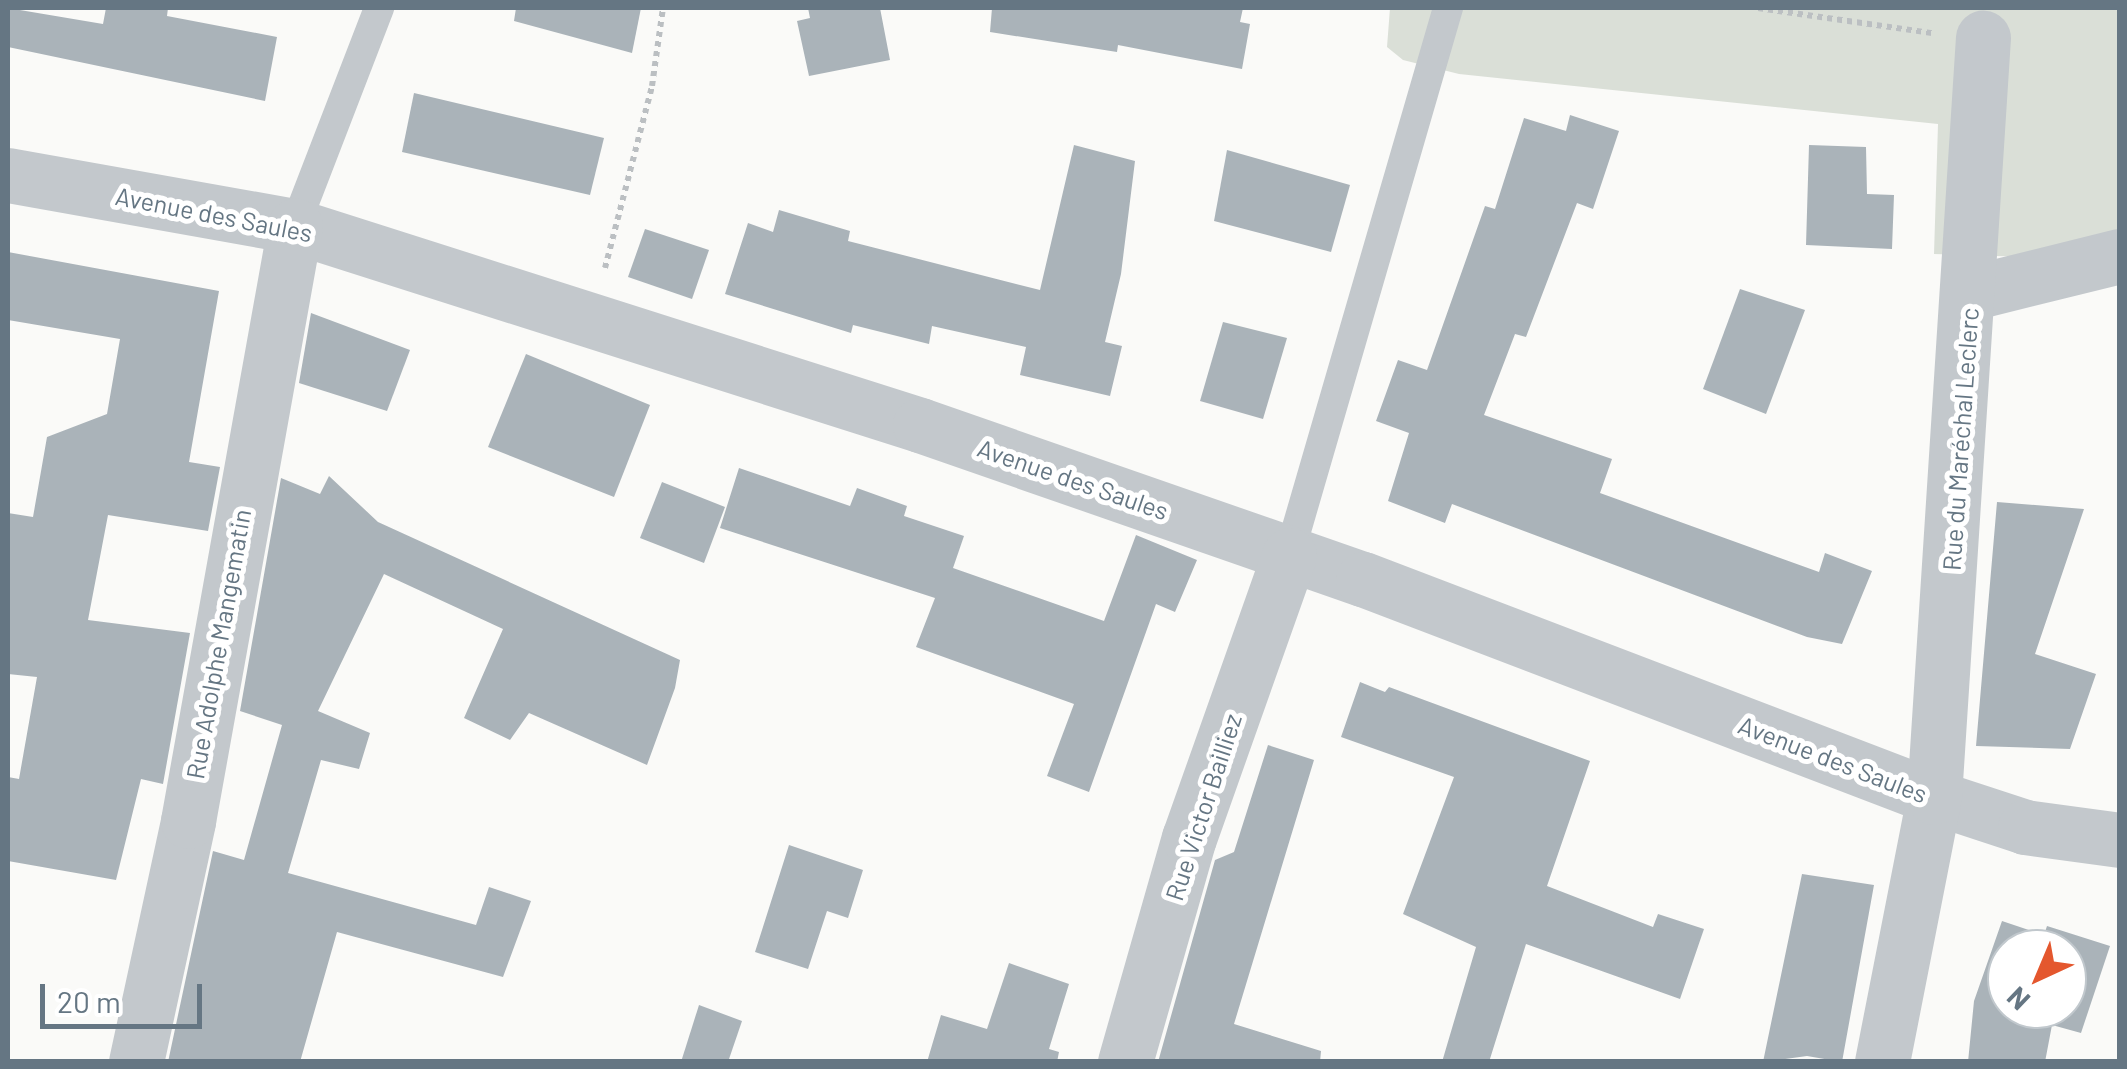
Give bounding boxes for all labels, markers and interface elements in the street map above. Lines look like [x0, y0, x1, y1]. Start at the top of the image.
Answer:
street label: Avenue des Saules [113, 180, 315, 248]
street label: Rue du Maréchal Leclerc [1936, 306, 1984, 572]
street label: Avenue des Saules [974, 432, 1172, 526]
street label: Rue Adolphe Mangematin [179, 507, 257, 781]
street label: Avenue des Saules [1734, 709, 1932, 809]
street label: Rue Victor Bailliez [1159, 710, 1247, 904]
north arrow [1987, 929, 2087, 1029]
scale bar [45, 964, 208, 1026]
text: N [1999, 980, 2036, 1018]
text: 20 m [57, 983, 121, 1019]

